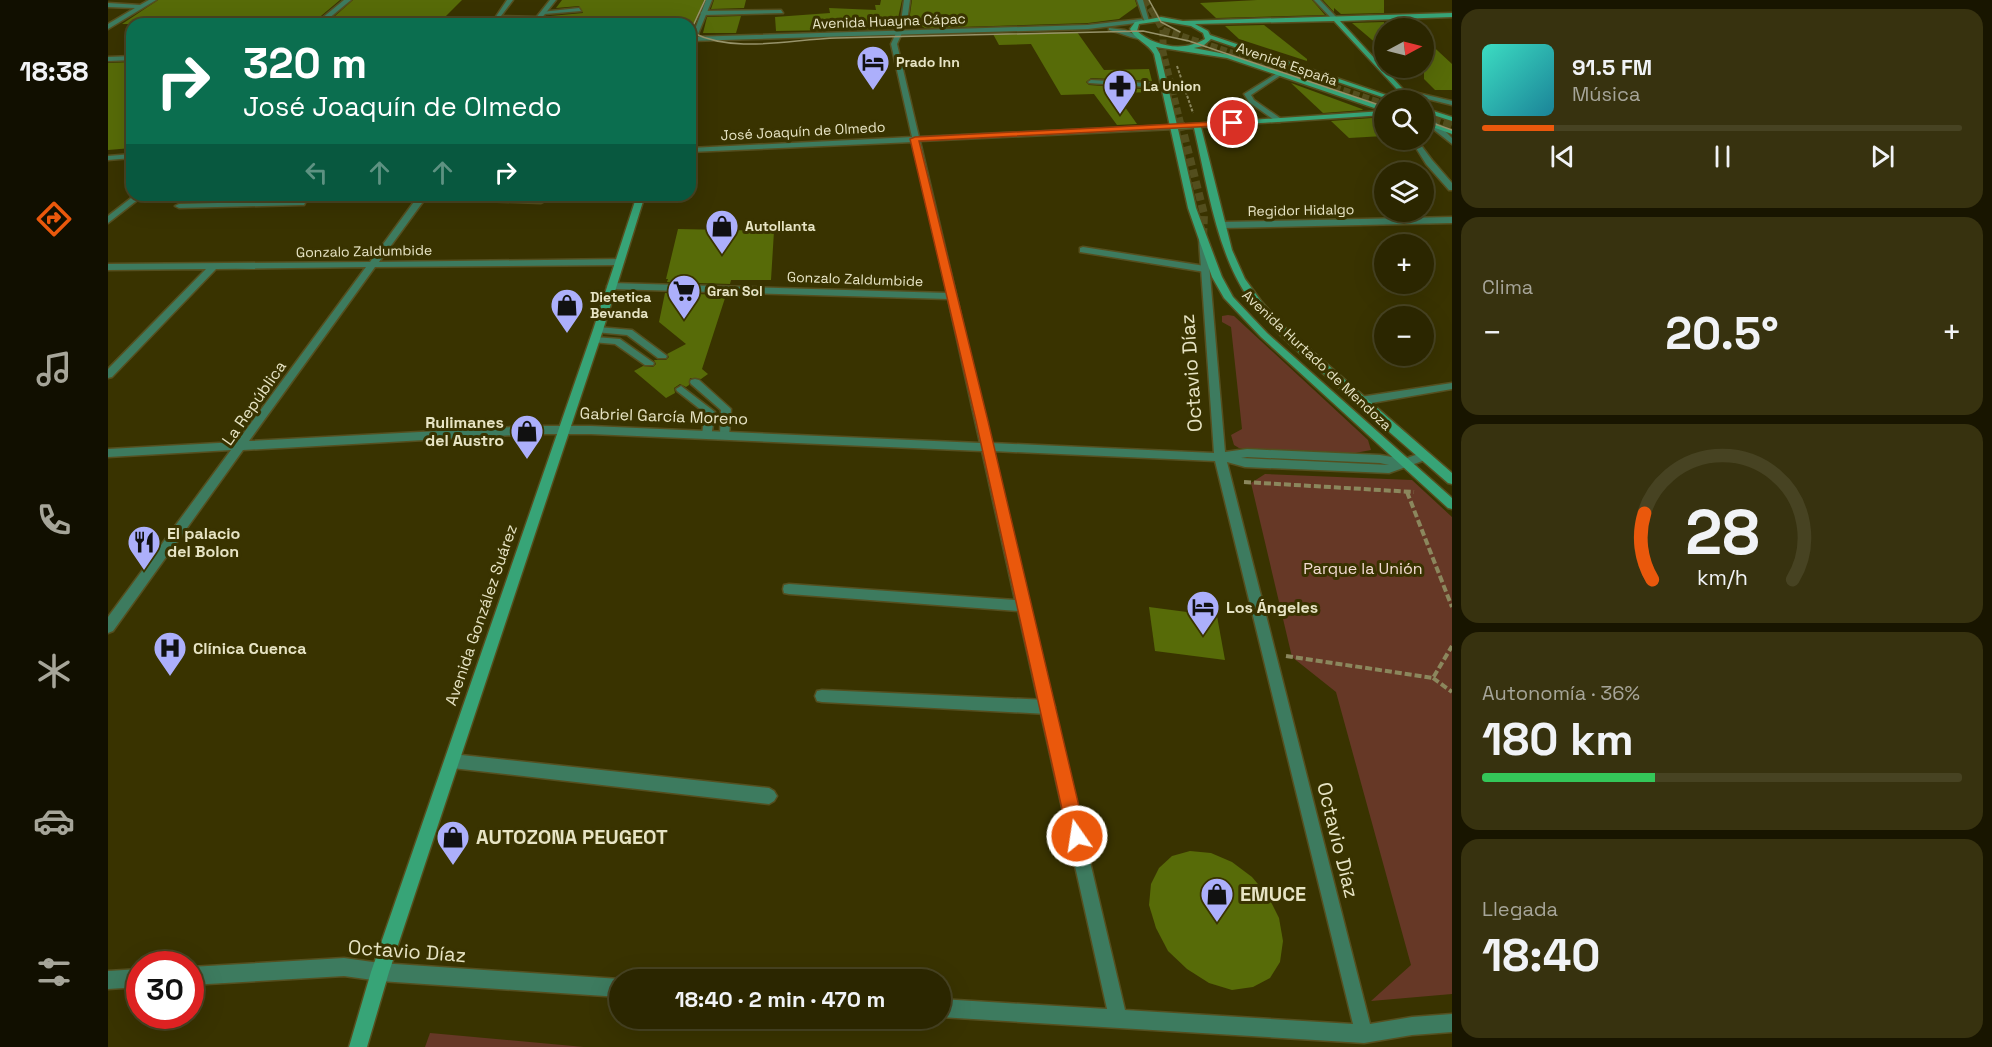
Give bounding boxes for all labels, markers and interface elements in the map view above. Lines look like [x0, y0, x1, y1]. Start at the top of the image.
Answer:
street label: Avenida Huayna Cápac [812, 9, 966, 33]
north arrow [1374, 18, 1434, 78]
map controls [1374, 18, 1434, 366]
text: 320 m [243, 37, 367, 90]
street label: Avenida España [1234, 38, 1340, 90]
icon: right [144, 42, 222, 120]
hotel icon: Prado Inn [855, 44, 891, 91]
place label: Prado Inn [896, 53, 960, 71]
text: 91.5 FM [1572, 53, 1652, 81]
text: 18:38 [19, 54, 89, 89]
pharmacy icon: La Union [1102, 68, 1138, 115]
place label: La Union [1143, 77, 1201, 95]
text: Música [1572, 81, 1640, 107]
text: José Joaquín de Olmedo [243, 89, 562, 124]
button: search [1374, 90, 1434, 150]
pin [1207, 97, 1258, 148]
icon: arrive [1216, 106, 1249, 139]
street label: José Joaquín de Olmedo [720, 118, 886, 144]
icon: previous [1546, 140, 1579, 173]
icon: pause [1706, 140, 1739, 173]
icon: next [1866, 140, 1899, 173]
icon: left [300, 156, 333, 189]
icon: ahead [363, 156, 396, 189]
icon: ahead [426, 156, 459, 189]
icon: right [489, 156, 522, 189]
button: layers [1374, 162, 1434, 222]
icon: directions [33, 198, 75, 240]
street label: Regidor Hidalgo [1247, 200, 1355, 220]
shop icon: Autollanta [704, 208, 740, 255]
place label: Autollanta [745, 217, 816, 235]
button: + [1374, 234, 1434, 294]
street label: Gonzalo Zaldumbide [296, 241, 432, 261]
street label: Gonzalo Zaldumbide [787, 268, 923, 290]
supermarket icon: Gran Sol [666, 273, 702, 320]
text: Clima [1482, 274, 1533, 300]
place label: Gran Sol [707, 282, 763, 300]
street label: Avenida Hurtado de Mendoza [1238, 286, 1396, 434]
shop icon: Dietetica Bevanda [549, 287, 585, 334]
place label: Dietetica Bevanda [590, 288, 651, 322]
text: 20.5° [1665, 305, 1779, 362]
button: − [1374, 306, 1434, 366]
text: − [1482, 312, 1502, 354]
text: + [1942, 312, 1962, 354]
street label: Octavio Díaz [1174, 313, 1208, 433]
icon: music [33, 348, 75, 390]
street label: La República [217, 357, 291, 449]
street label: Gabriel García Moreno [579, 403, 749, 429]
place label: Rulimanes del Austro [425, 412, 504, 451]
shop icon: Rulimanes del Austro [509, 413, 545, 460]
text: 28 [1685, 494, 1759, 573]
icon: phone [33, 499, 75, 541]
street label: Avenida González Suárez [440, 522, 522, 708]
place label: El palacio del Bolon [167, 523, 241, 562]
restaurant icon: El palacio del Bolon [126, 524, 162, 571]
park label: Parque la Unión [1303, 558, 1423, 579]
text: km/h [1696, 565, 1748, 592]
hotel icon: Los Ángeles [1185, 589, 1221, 636]
place label: Los Ángeles [1226, 597, 1318, 618]
hospital icon: Clínica Cuenca [152, 630, 188, 677]
place label: Clínica Cuenca [193, 638, 307, 659]
icon: climate [33, 650, 75, 692]
text: Autonomía · 36% [1482, 680, 1640, 706]
text: 180 km [1482, 711, 1634, 768]
street label: Octavio Díaz [1311, 779, 1365, 901]
icon: car [33, 800, 75, 842]
position arrow [1045, 804, 1109, 868]
shop icon: AUTOZONA PEUGEOT [435, 819, 471, 866]
place label: AUTOZONA PEUGEOT [476, 824, 668, 850]
shop icon: EMUCE [1199, 876, 1235, 923]
place label: EMUCE [1240, 881, 1306, 907]
text: Llegada [1482, 896, 1558, 922]
text: 18:40 [1482, 927, 1601, 984]
street label: Octavio Díaz [347, 934, 467, 968]
icon: filters [33, 951, 75, 993]
speed limit sign: 30 [126, 951, 204, 1029]
text: 18:40 · 2 min · 470 m [675, 985, 885, 1013]

